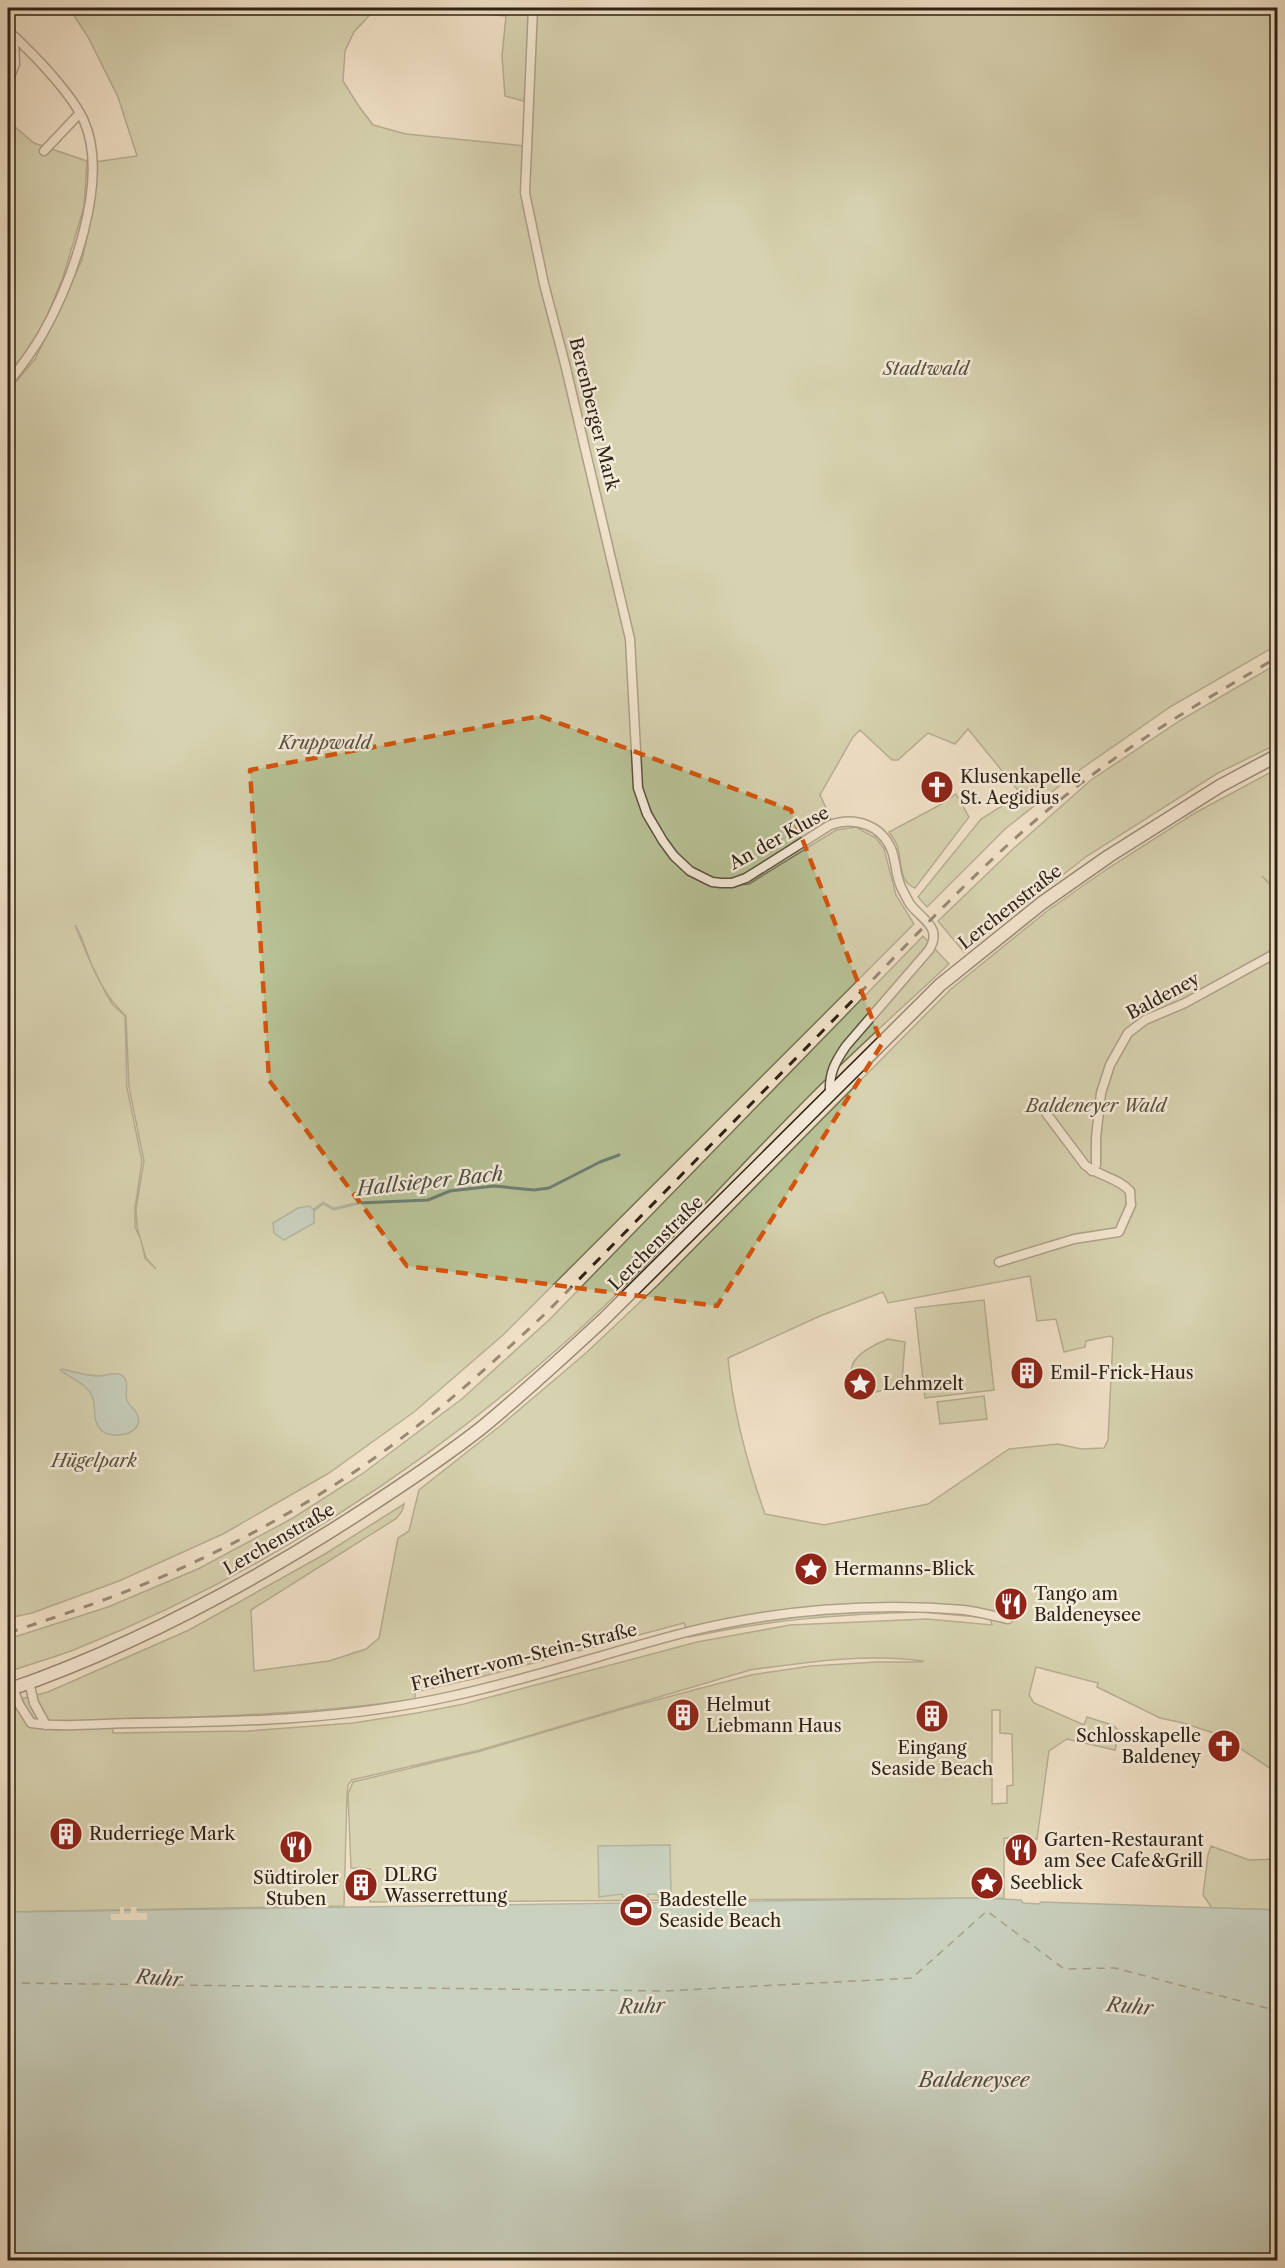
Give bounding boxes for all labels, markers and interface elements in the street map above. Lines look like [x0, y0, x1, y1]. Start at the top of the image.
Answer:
street label: Berenberger Mark [564, 335, 624, 494]
park label: Stadtwald [882, 358, 971, 380]
park label: Kruppwald [277, 732, 374, 754]
place label: Klusenkapelle St. Aegidius [960, 766, 1081, 809]
church icon: Klusenkapelle St. Aegidius [919, 769, 955, 805]
street label: An der Kluse [724, 802, 833, 875]
street label: Lerchenstraße [954, 860, 1066, 954]
street label: Baldeney [1123, 967, 1204, 1024]
park label: Baldeneyer Wald [1024, 1095, 1169, 1117]
water label: Hallsieper Bach [354, 1161, 504, 1201]
street label: Lerchenstraße [604, 1191, 708, 1295]
building icon: Emil-Frick-Haus [1009, 1355, 1045, 1391]
place label: Emil-Frick-Haus [1050, 1362, 1194, 1384]
place icon: Lehmzelt [842, 1366, 878, 1402]
place label: Lehmzelt [883, 1373, 965, 1395]
park label: Hügelpark [49, 1450, 137, 1472]
street label: Lerchenstraße [219, 1498, 339, 1580]
place icon: Hermanns-Blick [793, 1551, 829, 1587]
place label: Hermanns-Blick [834, 1558, 976, 1580]
place label: Tango am Baldeneysee [1034, 1583, 1141, 1626]
restaurant icon: Tango am Baldeneysee [993, 1586, 1029, 1622]
street label: Freiherr-vom-Stein-Straße [409, 1618, 639, 1696]
place label: Helmut Liebmann Haus [706, 1694, 842, 1737]
building icon: Helmut Liebmann Haus [665, 1697, 701, 1733]
building icon: Eingang Seaside Beach [914, 1698, 950, 1734]
place label: Schlosskapelle Baldeney [1076, 1725, 1202, 1768]
church icon: Schlosskapelle Baldeney [1206, 1728, 1242, 1764]
place label: Eingang Seaside Beach [871, 1737, 993, 1780]
building icon: Ruderriege Mark [48, 1816, 84, 1852]
place label: Ruderriege Mark [89, 1823, 236, 1845]
restaurant icon: Südtiroler Stuben [278, 1829, 314, 1865]
place label: Garten-Restaurant am See Cafe&Grill [1044, 1829, 1204, 1872]
restaurant icon: Garten-Restaurant am See Cafe&Grill [1003, 1832, 1039, 1868]
place label: DLRG Wasserrettung [383, 1864, 507, 1907]
place icon: Seeblick [969, 1865, 1005, 1901]
place label: Südtiroler Stuben [253, 1867, 339, 1910]
building icon: DLRG Wasserrettung [343, 1867, 379, 1903]
place label: Seeblick [1010, 1872, 1084, 1894]
place label: Badestelle Seaside Beach [659, 1889, 781, 1932]
sports icon: Badestelle Seaside Beach [618, 1892, 654, 1928]
water label: Ruhr [133, 1964, 185, 1992]
water label: Ruhr [1104, 1992, 1156, 2020]
water label: Ruhr [616, 1993, 667, 2019]
water label: Baldeneysee [917, 2068, 1031, 2092]

